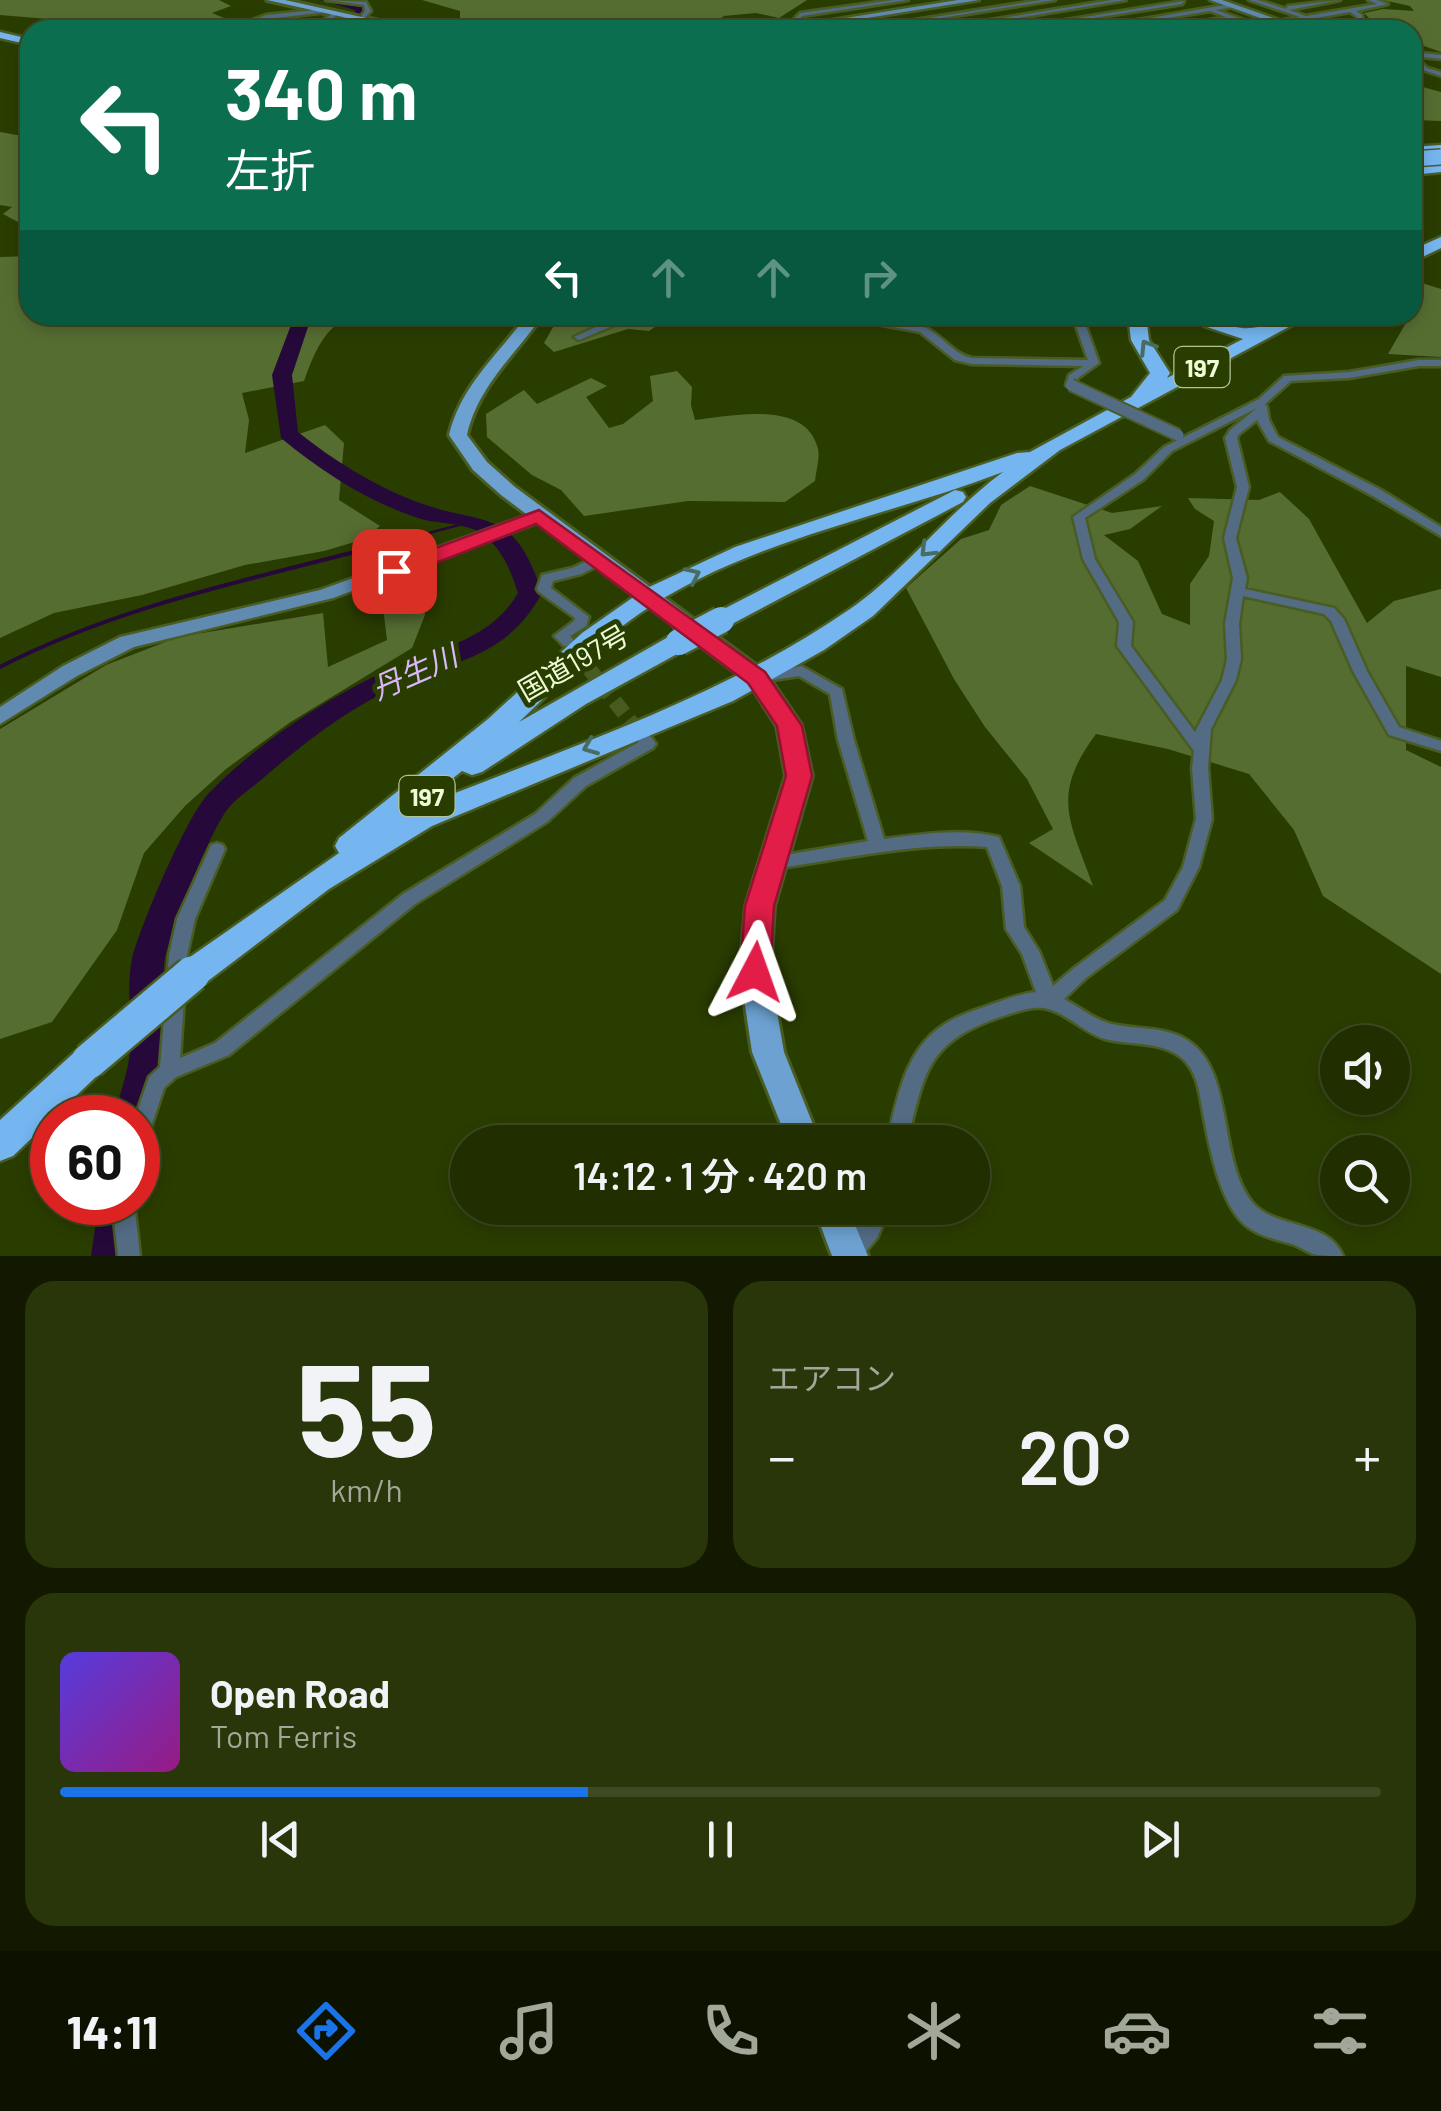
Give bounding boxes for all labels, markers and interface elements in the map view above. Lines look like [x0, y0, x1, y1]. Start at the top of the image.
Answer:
text: 340 m [225, 50, 418, 134]
icon: left [60, 60, 190, 190]
text: 左折 [225, 142, 315, 196]
icon: left [536, 250, 591, 305]
icon: ahead [641, 250, 696, 305]
icon: ahead [746, 250, 801, 305]
icon: right [851, 250, 906, 305]
one-way arrow [1140, 340, 1159, 358]
road number: 197 [1174, 347, 1230, 387]
pin [352, 529, 437, 614]
one-way arrow [921, 538, 939, 556]
icon: arrive [367, 544, 422, 599]
one-way arrow [683, 567, 701, 587]
street label: 国道197号 [512, 617, 634, 707]
water label: 丹生川 [366, 635, 465, 706]
one-way arrow [582, 736, 600, 756]
road number: 197 [400, 776, 454, 816]
position arrow [703, 920, 807, 1024]
map controls [1320, 1025, 1410, 1225]
button: sound [1320, 1025, 1410, 1115]
speed limit sign: 60 [30, 1095, 160, 1225]
button: search [1320, 1135, 1410, 1225]
text: 14:12 · 1 分 · 420 m [573, 1152, 867, 1198]
text: 55 [296, 1327, 437, 1483]
text: エアコン [768, 1358, 896, 1396]
text: 20° [1018, 1410, 1131, 1500]
text: − [768, 1422, 796, 1488]
text: + [1353, 1422, 1381, 1488]
text: km/h [330, 1470, 403, 1508]
text: Open Road [210, 1670, 390, 1716]
text: Tom Ferris [210, 1716, 357, 1754]
icon: previous [253, 1812, 308, 1867]
icon: pause [693, 1812, 748, 1867]
icon: next [1133, 1812, 1188, 1867]
icon: directions [291, 1996, 361, 2066]
icon: music [494, 1996, 564, 2066]
icon: phone [696, 1996, 766, 2066]
icon: climate [899, 1996, 969, 2066]
icon: car [1102, 1996, 1172, 2066]
icon: filters [1305, 1996, 1375, 2066]
text: 14:11 [66, 2004, 158, 2058]

